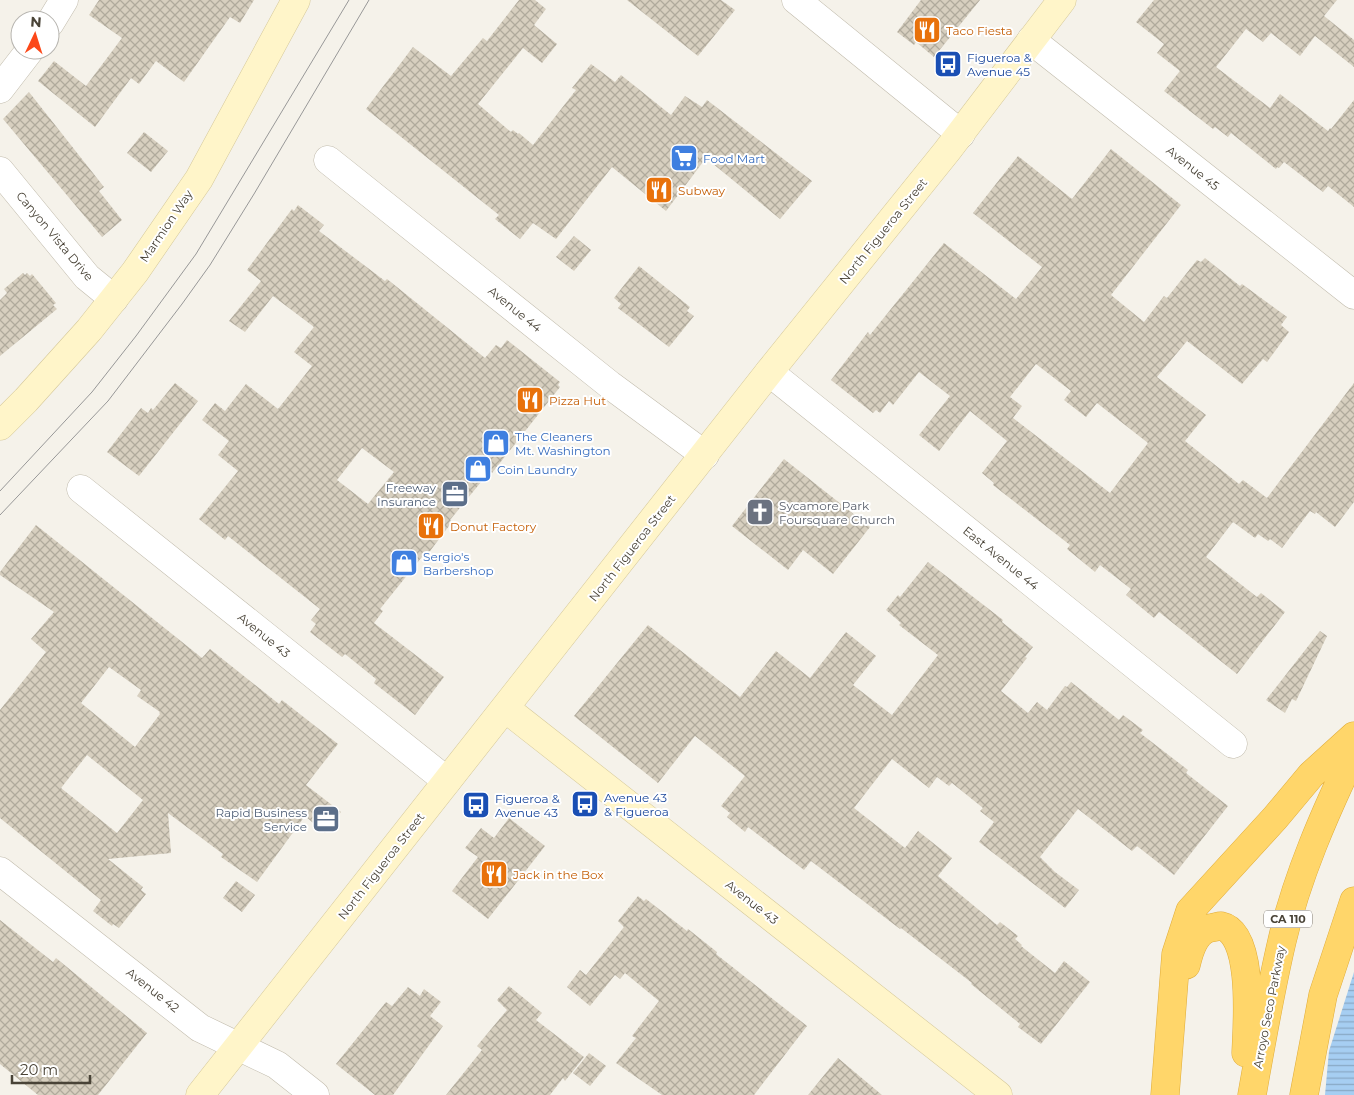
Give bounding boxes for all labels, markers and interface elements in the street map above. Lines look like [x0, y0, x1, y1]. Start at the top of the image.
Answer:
north arrow [10, 10, 60, 60]
text: N [30, 13, 42, 31]
restaurant icon: Taco Fiesta [912, 15, 942, 45]
place label: Taco Fiesta [946, 23, 1013, 38]
bus stop icon: Figueroa & Avenue 45 [933, 49, 963, 79]
place label: Figueroa & Avenue 45 [967, 50, 1032, 79]
supermarket icon: Food Mart [669, 143, 699, 173]
street label: Avenue 45 [1164, 143, 1223, 193]
place label: Food Mart [703, 151, 765, 166]
restaurant icon: Subway [644, 175, 674, 205]
street label: North Figueroa Street [836, 175, 930, 287]
place label: Subway [678, 183, 726, 198]
street label: Marmion Way [136, 187, 196, 265]
street label: Canyon Vista Drive [13, 188, 97, 284]
street label: Avenue 44 [485, 283, 545, 335]
restaurant icon: Pizza Hut [515, 385, 545, 415]
place label: Pizza Hut [549, 393, 606, 408]
shop icon: The Cleaners Mt. Washington [481, 428, 511, 458]
place label: The Cleaners Mt. Washington [515, 429, 611, 458]
shop icon: Coin Laundry [463, 454, 493, 484]
place label: Coin Laundry [497, 462, 577, 477]
office icon: Freeway Insurance [440, 479, 470, 509]
place label: Freeway Insurance [377, 480, 436, 509]
street label: North Figueroa Street [586, 492, 678, 604]
church icon: Sycamore Park Foursquare Church [745, 497, 775, 527]
place label: Sycamore Park Foursquare Church [779, 498, 895, 527]
restaurant icon: Donut Factory [416, 511, 446, 541]
place label: Donut Factory [450, 519, 537, 534]
street label: East Avenue 44 [960, 523, 1042, 593]
shop icon: Sergio's Barbershop [389, 548, 419, 578]
place label: Sergio's Barbershop [423, 549, 494, 578]
street label: Avenue 43 [235, 609, 293, 661]
bus stop icon: Avenue 43 & Figueroa [570, 789, 600, 819]
bus stop icon: Figueroa & Avenue 43 [461, 790, 491, 820]
place label: Avenue 43 & Figueroa [604, 790, 669, 819]
place label: Figueroa & Avenue 43 [495, 791, 560, 820]
office icon: Rapid Business Service [311, 804, 341, 834]
place label: Rapid Business Service [215, 805, 307, 834]
street label: North Figueroa Street [335, 810, 427, 922]
restaurant icon: Jack in the Box [479, 859, 509, 889]
place label: Jack in the Box [512, 867, 604, 882]
street label: Avenue 43 [723, 877, 782, 927]
road number: CA 110 [1264, 911, 1312, 928]
street label: Arroyo Seco Parkway [1250, 944, 1288, 1070]
street label: Avenue 42 [123, 965, 183, 1015]
scale bar [12, 1052, 90, 1084]
text: 20 m [20, 1060, 58, 1079]

